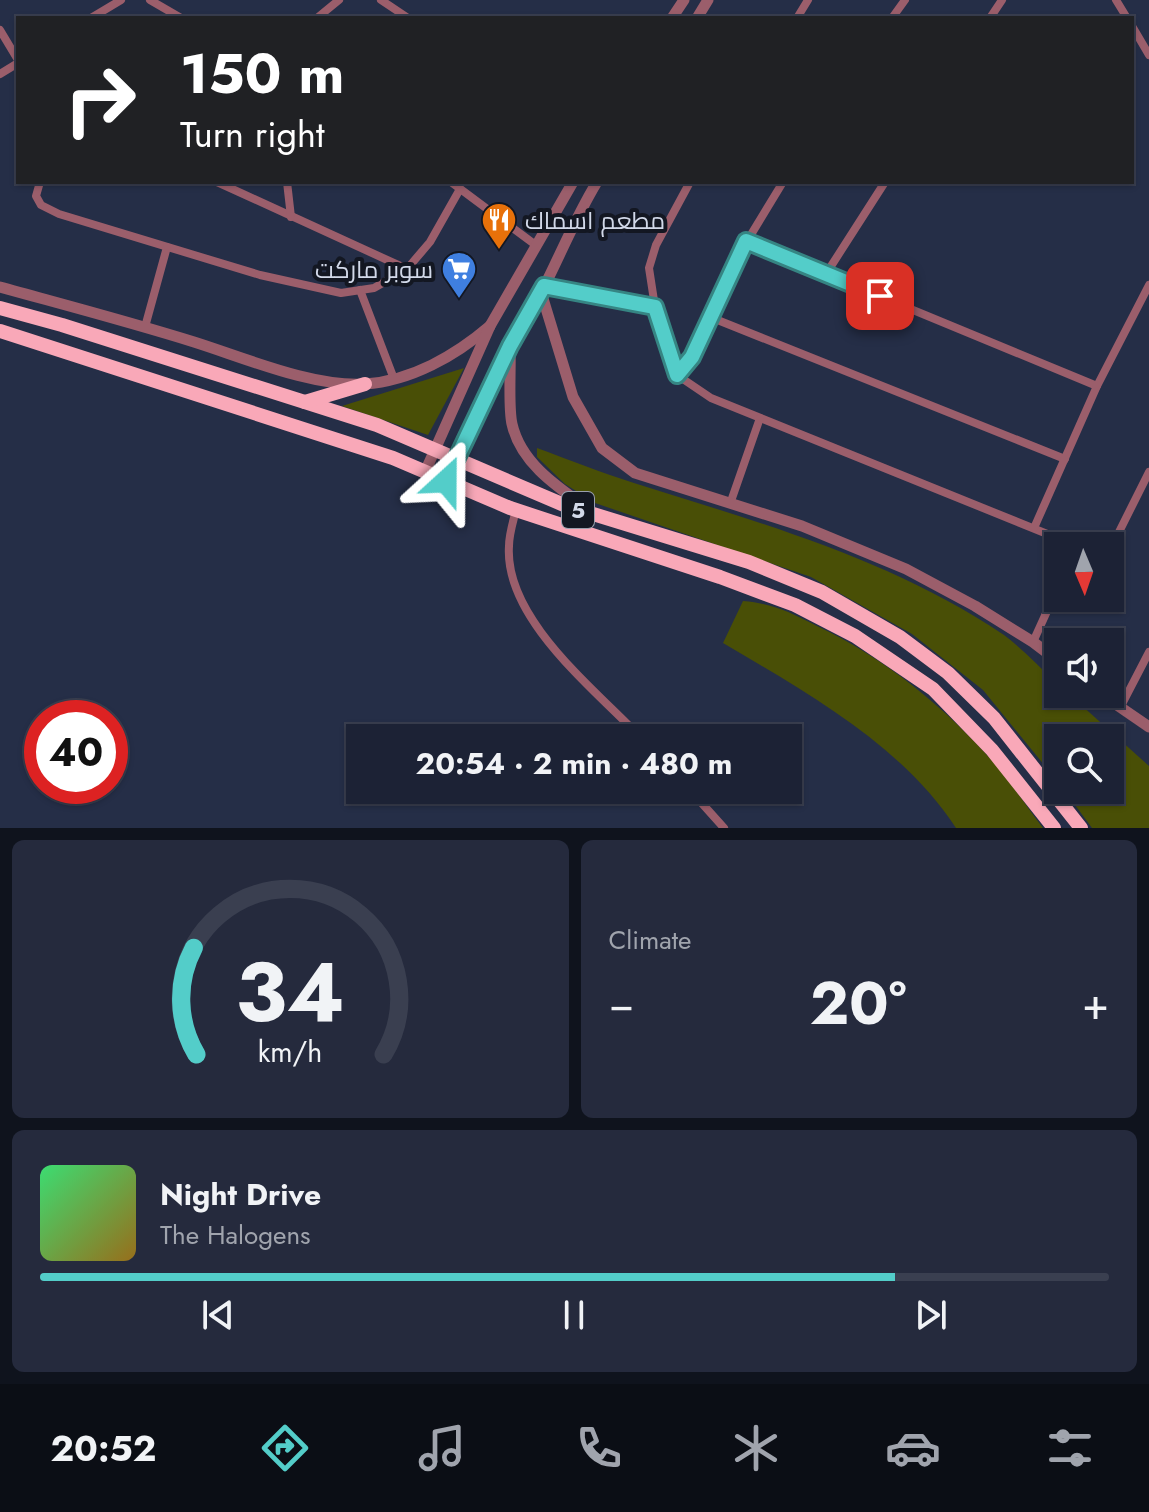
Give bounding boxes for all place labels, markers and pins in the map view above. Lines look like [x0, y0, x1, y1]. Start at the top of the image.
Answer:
restaurant icon: مطعم اسماك [480, 201, 518, 251]
place label: مطعم اسماك [525, 203, 665, 238]
supermarket icon: سوبر ماركت [440, 250, 478, 300]
place label: سوبر ماركت [315, 252, 433, 287]
pin [846, 262, 914, 330]

